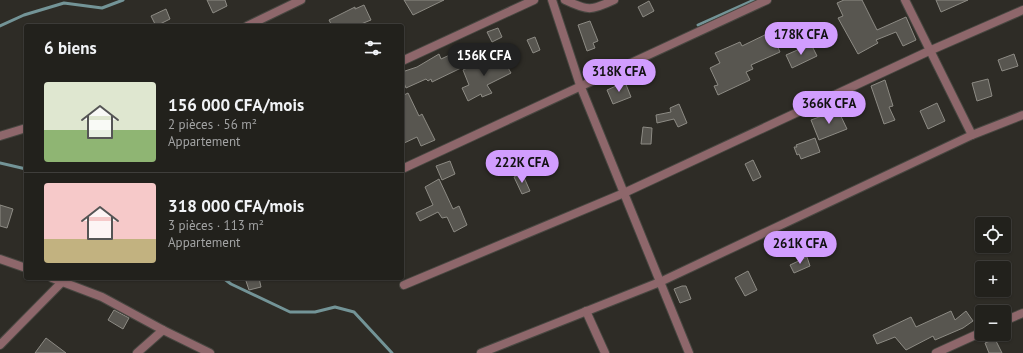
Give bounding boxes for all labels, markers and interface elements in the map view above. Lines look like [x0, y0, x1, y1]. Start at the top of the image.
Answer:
pin: 178K CFA [760, 22, 842, 56]
text: 178K CFA [774, 26, 828, 43]
text: 6 biens [44, 37, 97, 59]
icon: filters [362, 37, 384, 59]
pin: 156K CFA [443, 43, 525, 77]
text: 156K CFA [457, 47, 511, 64]
pin: 318K CFA [578, 59, 660, 93]
text: 318K CFA [592, 63, 646, 80]
pin: 366K CFA [788, 91, 870, 125]
text: 156 000 CFA/mois [168, 94, 304, 116]
text: 366K CFA [802, 95, 856, 112]
icon: home [76, 98, 124, 146]
text: 2 pièces · 56 m² [168, 116, 257, 133]
text: Appartement [168, 133, 240, 150]
pin: 222K CFA [481, 150, 563, 184]
text: 222K CFA [495, 154, 549, 171]
text: 318 000 CFA/mois [168, 195, 304, 217]
icon: home [76, 199, 124, 247]
text: 3 pièces · 113 m² [168, 217, 264, 234]
map controls [975, 217, 1011, 341]
button: locate [975, 217, 1011, 253]
pin: 261K CFA [759, 231, 841, 265]
text: Appartement [168, 234, 240, 251]
text: 261K CFA [773, 235, 827, 252]
button: + [975, 261, 1011, 297]
button: − [975, 305, 1011, 341]

